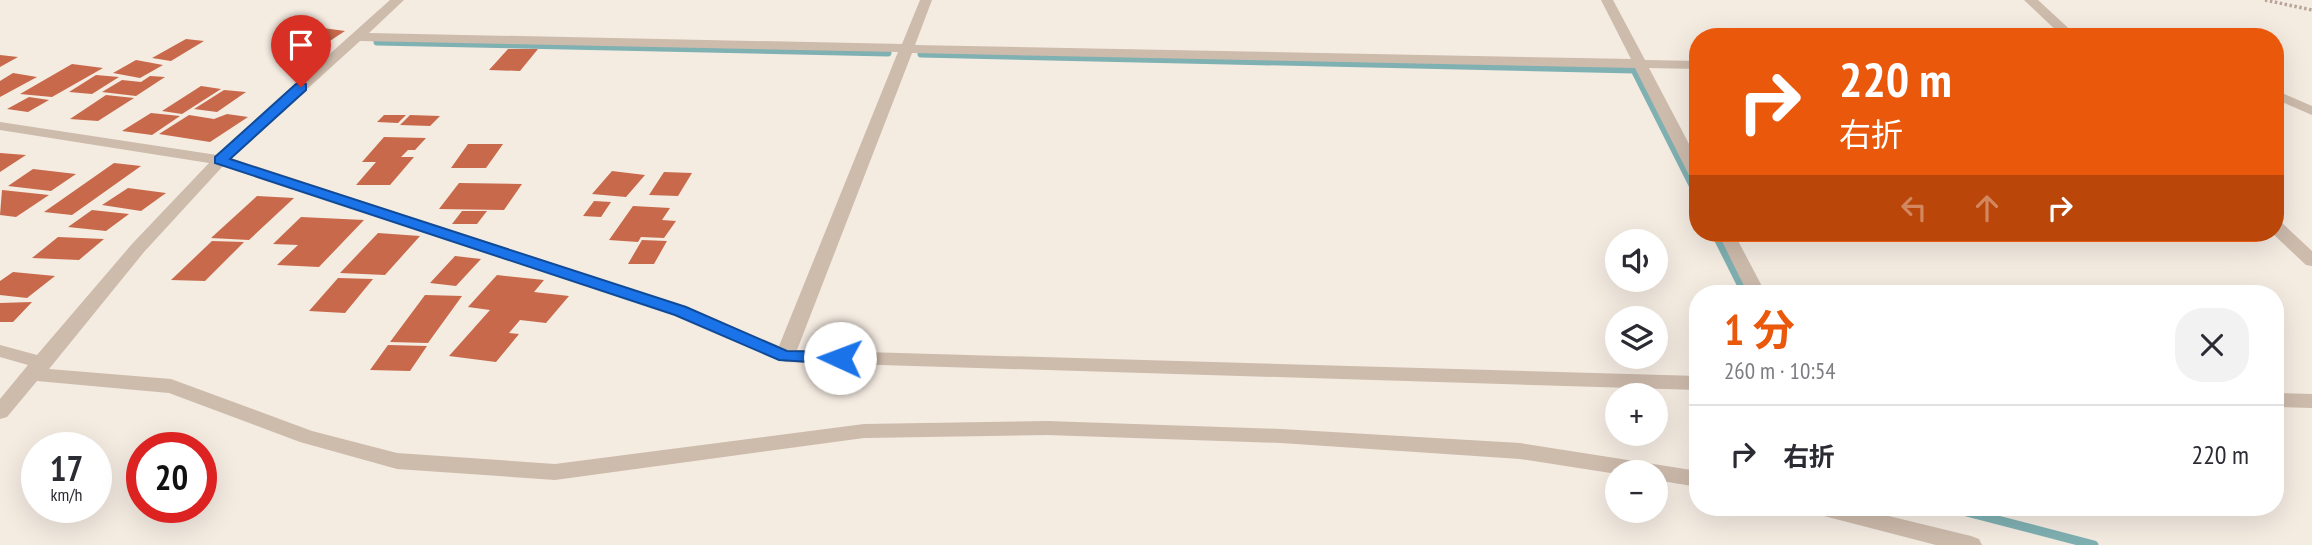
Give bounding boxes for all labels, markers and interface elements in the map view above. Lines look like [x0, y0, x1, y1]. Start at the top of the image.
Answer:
pin [271, 15, 331, 87]
icon: arrive [282, 26, 320, 64]
text: 220 m [1839, 47, 1952, 111]
icon: right [1724, 56, 1815, 147]
text: 右折 [1839, 113, 1903, 155]
icon: left [1895, 189, 1933, 227]
icon: ahead [1968, 189, 2006, 227]
icon: right [2041, 189, 2079, 227]
map controls [1605, 229, 1668, 523]
button: sound [1605, 229, 1668, 292]
text: 1 分 [1724, 302, 1795, 357]
button: layers [1605, 306, 1668, 369]
button: close [2175, 308, 2249, 382]
position arrow [803, 321, 877, 395]
text: 260 m · 10:54 [1724, 356, 1836, 385]
button: + [1605, 383, 1668, 446]
speed limit sign: 20 [126, 432, 217, 523]
icon: right [1724, 435, 1762, 473]
text: 220 m [2191, 438, 2249, 471]
text: 右折 [1783, 440, 1835, 473]
text: 17 [50, 445, 83, 491]
button: − [1605, 460, 1668, 523]
text: km/h [51, 483, 82, 506]

